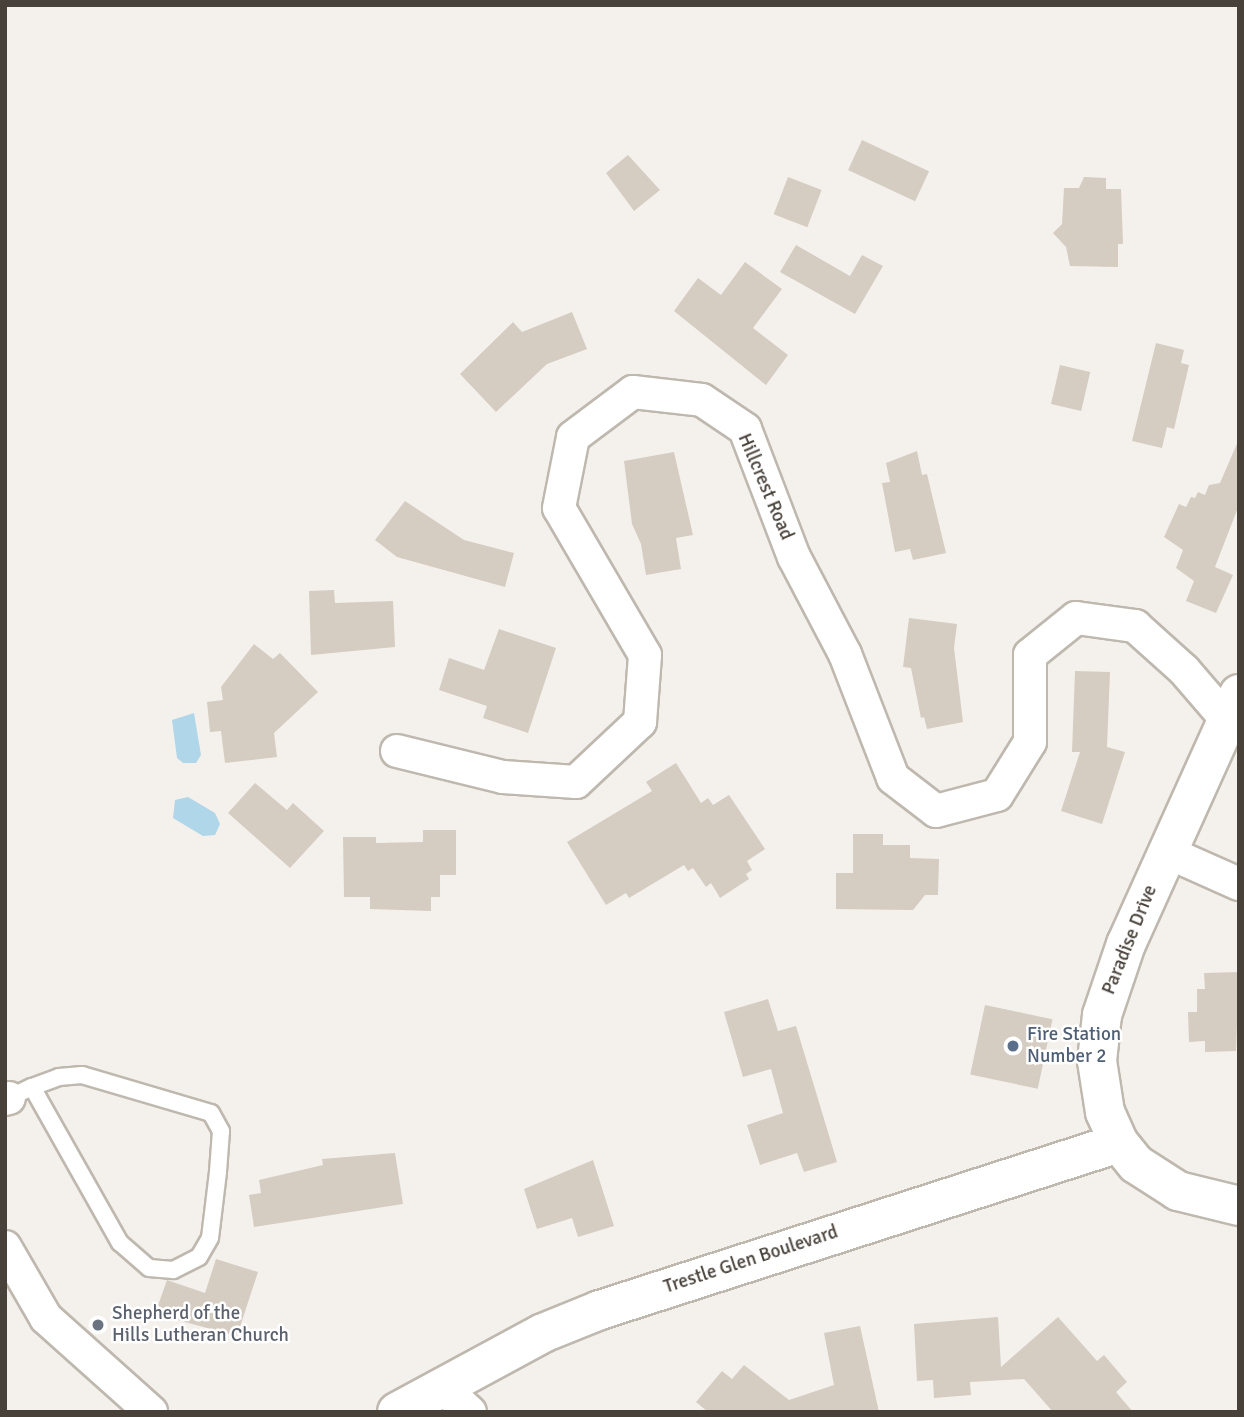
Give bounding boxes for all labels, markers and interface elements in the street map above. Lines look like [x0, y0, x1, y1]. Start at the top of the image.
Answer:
street label: Hillcrest Road [732, 430, 798, 544]
street label: Paradise Drive [1098, 882, 1162, 998]
place label: Fire Station Number 2 [1027, 1024, 1121, 1068]
marker: Fire Station Number 2 [1005, 1038, 1021, 1054]
street label: Trestle Glen Boulevard [661, 1221, 841, 1299]
place label: Shepherd of the Hills Lutheran Church [112, 1303, 289, 1347]
marker: Shepherd of the Hills Lutheran Church [90, 1317, 106, 1333]

